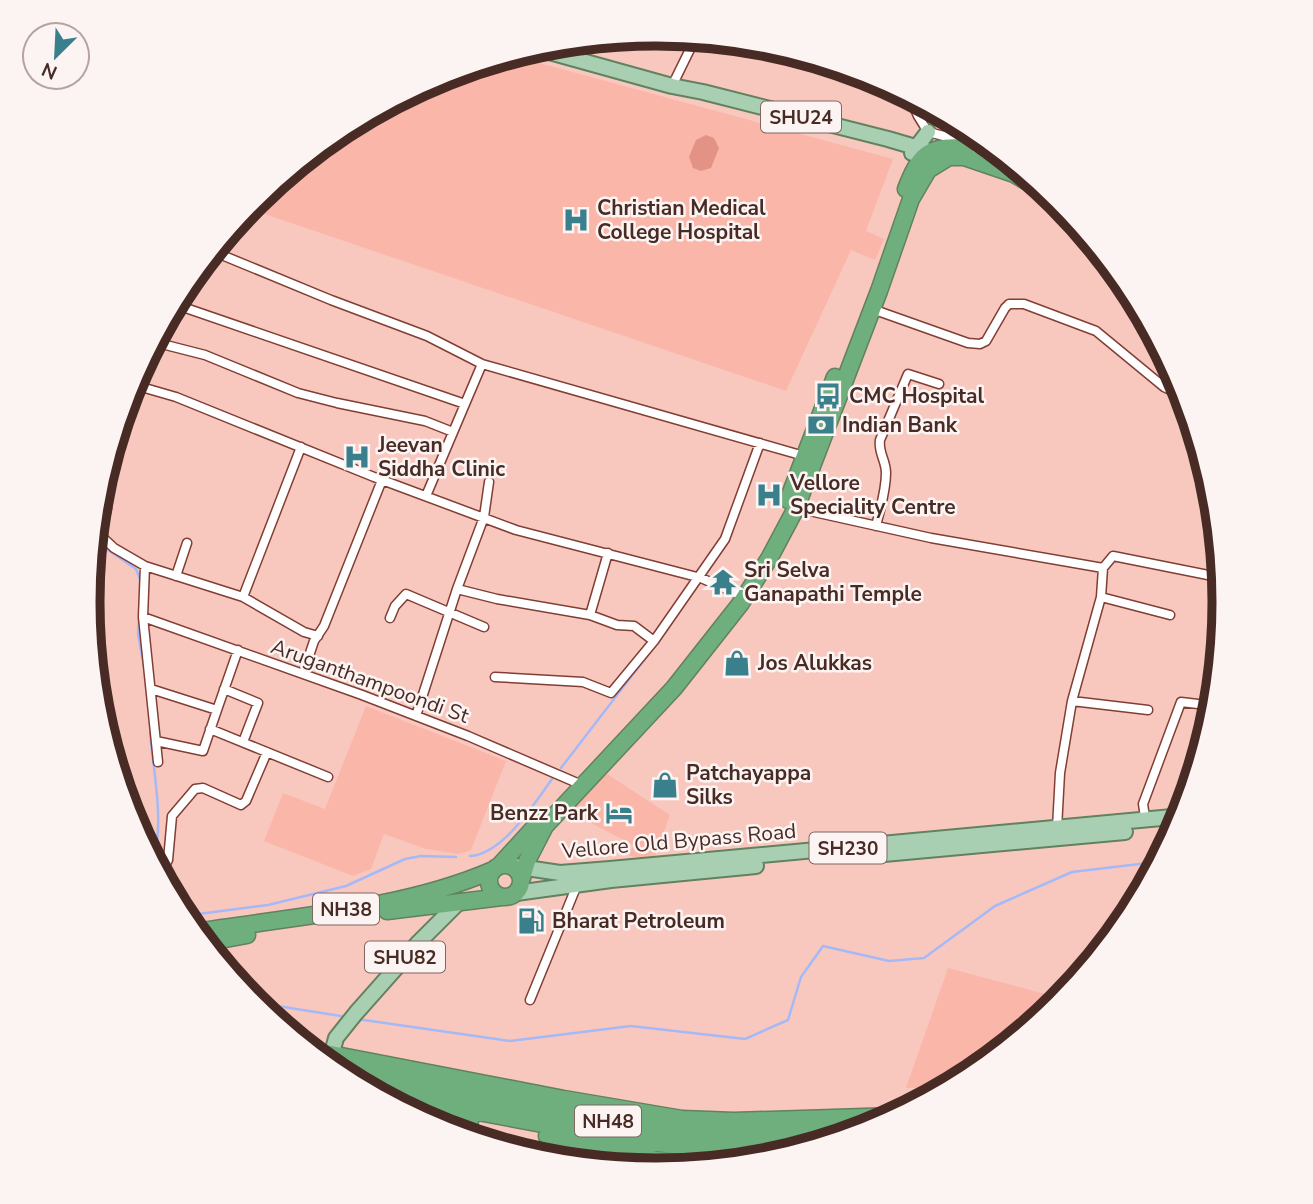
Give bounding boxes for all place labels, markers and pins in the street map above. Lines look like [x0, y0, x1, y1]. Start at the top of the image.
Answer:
place label: Christian Medical College Hospital [597, 194, 766, 246]
hospital icon: Christian Medical College Hospital [561, 205, 591, 235]
bus stop icon: CMC Hospital [813, 381, 843, 411]
place label: CMC Hospital [849, 382, 984, 410]
bank icon: Indian Bank [806, 410, 836, 440]
place label: Indian Bank [842, 411, 958, 439]
place label: Jeevan Siddha Clinic [377, 431, 505, 483]
hospital icon: Jeevan Siddha Clinic [342, 442, 372, 472]
place label: Vellore Speciality Centre [789, 469, 956, 521]
hospital icon: Vellore Speciality Centre [754, 480, 784, 510]
place label: Sri Selva Ganapathi Temple [744, 556, 922, 608]
temple icon: Sri Selva Ganapathi Temple [708, 567, 738, 597]
shop icon: Jos Alukkas [722, 648, 752, 678]
place label: Jos Alukkas [757, 649, 872, 677]
place label: Patchayappa Silks [686, 759, 811, 811]
shop icon: Patchayappa Silks [650, 770, 680, 800]
hotel icon: Benzz Park [604, 798, 634, 828]
place label: Benzz Park [490, 799, 599, 827]
fuel station icon: Bharat Petroleum [516, 906, 546, 936]
place label: Bharat Petroleum [552, 907, 725, 935]

